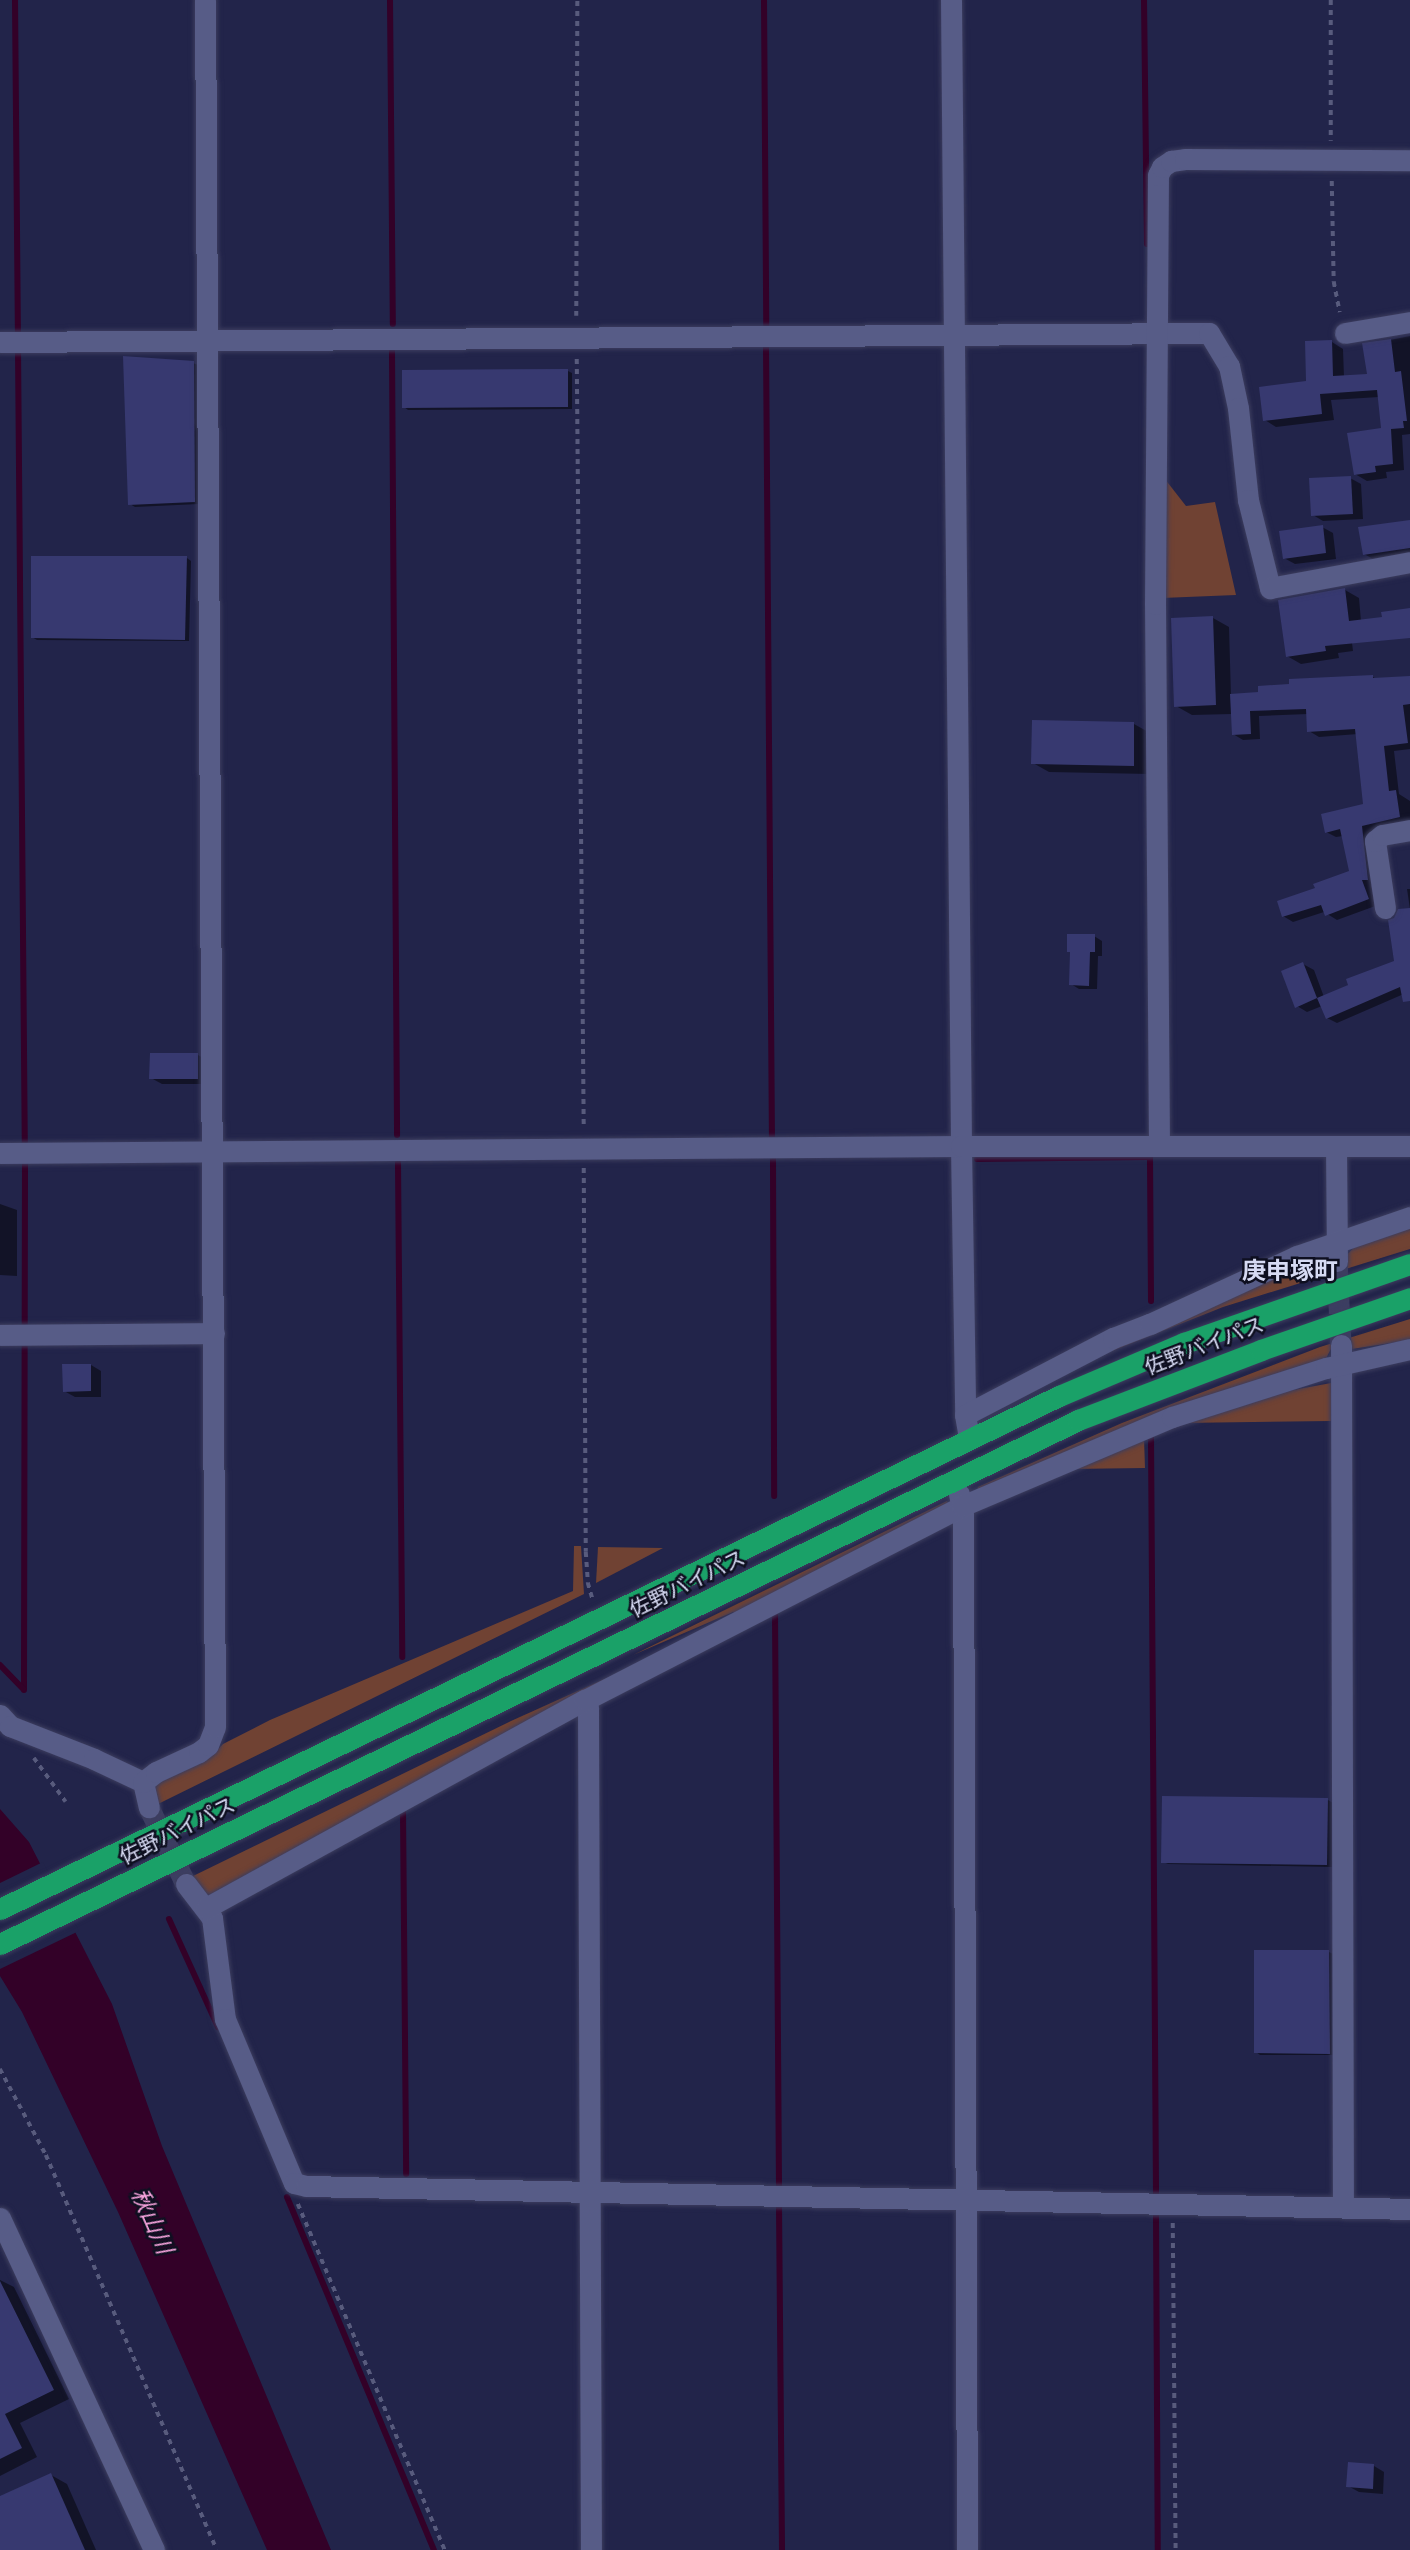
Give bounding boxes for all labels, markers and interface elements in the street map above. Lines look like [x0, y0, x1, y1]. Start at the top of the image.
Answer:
district label: 庚申塚町 [1242, 1257, 1338, 1285]
street label: 佐野バイパス [1141, 1311, 1267, 1379]
street label: 佐野バイパス [625, 1544, 749, 1622]
street label: 佐野バイパス [115, 1791, 239, 1869]
water label: 秋山川 [125, 2184, 179, 2258]

